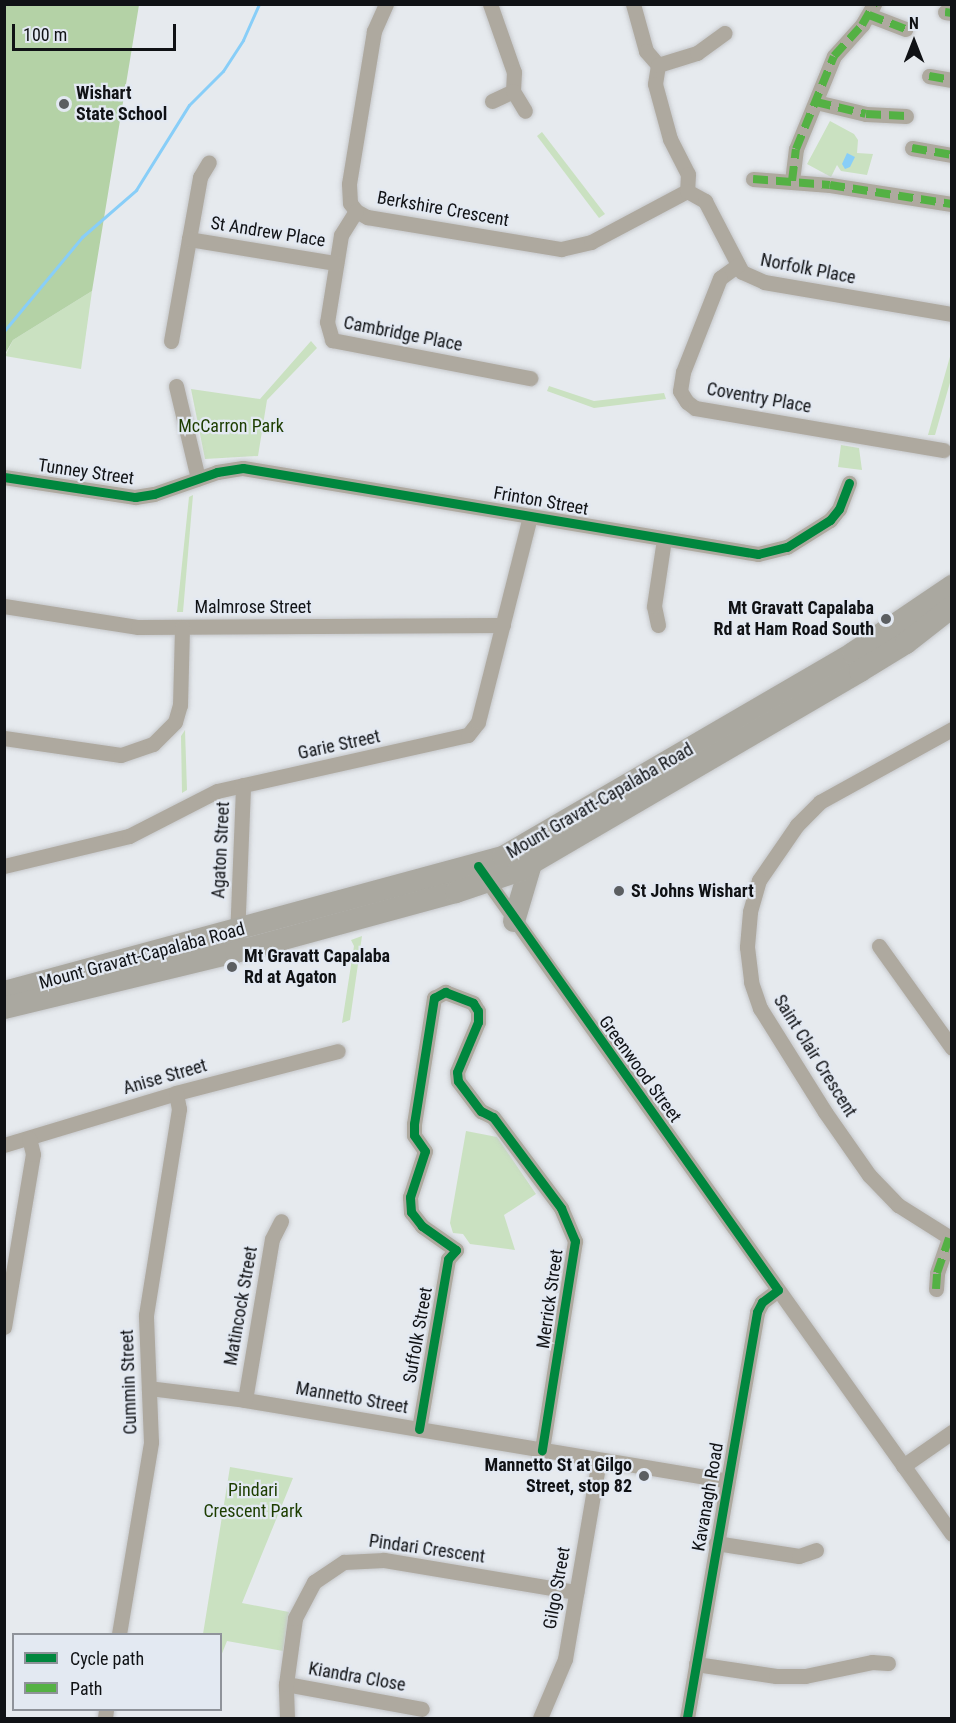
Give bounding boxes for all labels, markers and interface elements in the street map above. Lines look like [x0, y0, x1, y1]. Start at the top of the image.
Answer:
scale bar [15, 12, 178, 50]
north arrow [884, 12, 944, 72]
text: N [909, 14, 919, 33]
text: 100 m [23, 24, 67, 45]
place label: Wishart State School [76, 83, 167, 125]
marker: Wishart State School [57, 97, 71, 111]
street label: Berkshire Crescent [375, 187, 511, 231]
street label: St Andrew Place [209, 212, 327, 252]
street label: Norfolk Place [759, 249, 857, 289]
street label: Cambridge Place [342, 312, 464, 356]
street label: Coventry Place [705, 378, 813, 418]
park label: McCarron Park [178, 415, 284, 437]
street label: Tunney Street [37, 455, 135, 489]
street label: Frinton Street [492, 482, 590, 520]
street label: Malmrose Street [194, 596, 312, 618]
place label: Mt Gravatt Capalaba Rd at Ham Road South [713, 598, 874, 640]
marker: Mt Gravatt Capalaba Rd at Ham Road South [879, 612, 893, 626]
street label: Garie Street [296, 726, 382, 764]
street label: Mount Gravatt-Capalaba Road [503, 739, 697, 863]
street label: Agaton Street [208, 801, 234, 899]
place label: St Johns Wishart [631, 880, 754, 902]
marker: St Johns Wishart [612, 884, 626, 898]
street label: Mount Gravatt-Capalaba Road [37, 918, 247, 994]
place label: Mt Gravatt Capalaba Rd at Agaton [244, 946, 390, 988]
marker: Mt Gravatt Capalaba Rd at Agaton [225, 960, 239, 974]
street label: Saint Clair Crescent [769, 991, 861, 1121]
street label: Greenwood Street [594, 1011, 686, 1127]
street label: Anise Street [121, 1055, 209, 1099]
street label: Matincock Street [220, 1245, 262, 1367]
street label: Merrick Street [532, 1248, 568, 1350]
street label: Suffolk Street [399, 1285, 437, 1385]
street label: Cummin Street [116, 1329, 142, 1435]
street label: Mannetto Street [294, 1377, 410, 1419]
street label: Kavanagh Road [688, 1441, 728, 1553]
place label: Mannetto St at Gilgo Street, stop 82 [484, 1455, 632, 1498]
marker: Mannetto St at Gilgo Street, stop 82 [637, 1469, 651, 1483]
park label: Pindari Crescent Park [203, 1480, 303, 1522]
street label: Pindari Crescent [368, 1530, 486, 1568]
street label: Gilgo Street [539, 1545, 575, 1631]
legend [12, 1633, 222, 1711]
text: Cycle path [70, 1648, 144, 1669]
street label: Kiandra Close [307, 1658, 407, 1696]
text: Path [70, 1678, 103, 1699]

